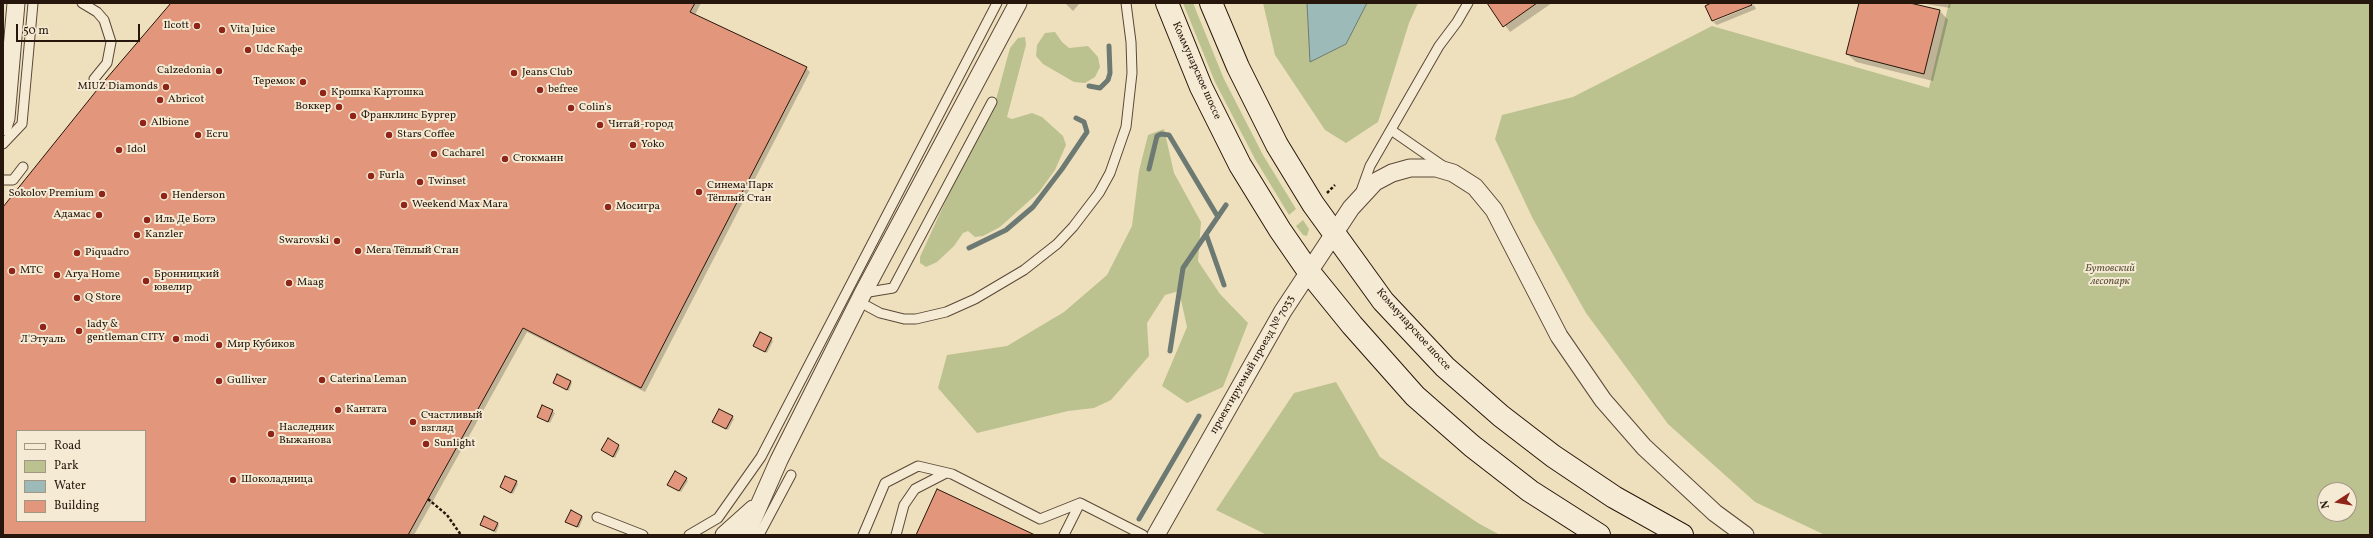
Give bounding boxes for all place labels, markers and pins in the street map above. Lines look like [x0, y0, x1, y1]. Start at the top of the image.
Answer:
place label: Ilcott [163, 19, 189, 33]
marker: Ilcott [192, 21, 202, 31]
place label: Vita Juice [230, 23, 275, 37]
marker: Vita Juice [217, 25, 227, 35]
place label: Udc Кафе [256, 43, 303, 57]
marker: Udc Кафе [243, 45, 253, 55]
place label: Calzedonia [157, 64, 211, 78]
marker: Calzedonia [214, 66, 224, 76]
place label: Jeans Club [522, 66, 572, 80]
marker: Jeans Club [509, 68, 519, 78]
place label: Теремок [253, 75, 295, 89]
marker: Теремок [298, 77, 308, 87]
place label: MIUZ Diamonds [77, 80, 158, 94]
marker: MIUZ Diamonds [161, 82, 171, 92]
place label: befree [548, 83, 578, 97]
marker: befree [535, 85, 545, 95]
place label: Крошка Картошка [331, 86, 424, 100]
marker: Крошка Картошка [318, 88, 328, 98]
place label: Abricot [168, 93, 204, 107]
marker: Abricot [155, 95, 165, 105]
place label: Воккер [295, 100, 331, 114]
place label: Colin's [579, 101, 611, 115]
marker: Воккер [334, 102, 344, 112]
marker: Colin's [566, 103, 576, 113]
place label: Франклинс Бургер [361, 109, 456, 123]
marker: Франклинс Бургер [348, 111, 358, 121]
place label: Albione [151, 116, 189, 130]
marker: Albione [138, 118, 148, 128]
place label: Читай-город [608, 118, 674, 132]
marker: Читай-город [595, 120, 605, 130]
place label: Ecru [206, 128, 228, 142]
place label: Stars Coffee [397, 128, 455, 142]
marker: Ecru [193, 130, 203, 140]
marker: Stars Coffee [384, 130, 394, 140]
place label: Yoko [641, 138, 664, 152]
marker: Yoko [628, 140, 638, 150]
place label: Idol [127, 143, 146, 157]
marker: Idol [114, 145, 124, 155]
place label: Cacharel [442, 147, 484, 161]
marker: Cacharel [429, 149, 439, 159]
place label: Стокманн [513, 152, 563, 166]
marker: Стокманн [500, 154, 510, 164]
place label: Furla [379, 169, 404, 183]
marker: Furla [366, 171, 376, 181]
place label: Twinset [428, 175, 466, 189]
marker: Twinset [415, 177, 425, 187]
place label: Синема Парк Тёплый Стан [707, 179, 773, 205]
place label: Sokolov Premium [8, 187, 94, 201]
marker: Синема Парк Тёплый Стан [694, 187, 704, 197]
marker: Sokolov Premium [97, 189, 107, 199]
place label: Henderson [172, 189, 225, 203]
marker: Henderson [159, 191, 169, 201]
place label: Weekend Max Mara [412, 198, 508, 212]
marker: Weekend Max Mara [399, 200, 409, 210]
place label: Мосигра [616, 200, 660, 214]
marker: Мосигра [603, 202, 613, 212]
place label: Адамас [54, 208, 91, 222]
marker: Адамас [94, 210, 104, 220]
place label: Иль Де Ботэ [155, 213, 216, 227]
marker: Иль Де Ботэ [142, 215, 152, 225]
place label: Kanzler [145, 228, 183, 242]
marker: Kanzler [132, 230, 142, 240]
place label: Swarovski [279, 234, 329, 248]
marker: Swarovski [332, 236, 342, 246]
place label: Мега Тёплый Cтан [366, 244, 459, 258]
place label: Piquadro [85, 246, 129, 260]
marker: Мега Тёплый Cтан [353, 246, 363, 256]
marker: Piquadro [72, 248, 82, 258]
place label: МТС [20, 264, 43, 278]
marker: МТС [7, 266, 17, 276]
place label: Arya Home [65, 268, 120, 282]
place label: Бронницкий ювелир [154, 268, 219, 294]
marker: Arya Home [52, 270, 62, 280]
marker: Бронницкий ювелир [141, 276, 151, 286]
place label: Maag [297, 276, 324, 290]
marker: Maag [284, 278, 294, 288]
place label: Q Store [85, 291, 121, 305]
marker: Q Store [72, 293, 82, 303]
place label: lady & gentleman CITY [87, 318, 165, 344]
marker: Л'Этуаль [38, 322, 48, 332]
marker: lady & gentleman CITY [74, 326, 84, 336]
place label: modi [184, 332, 209, 346]
place label: Л'Этуаль [21, 333, 65, 347]
marker: modi [171, 334, 181, 344]
place label: Мир Кубиков [227, 338, 295, 352]
marker: Мир Кубиков [214, 340, 224, 350]
place label: Caterina Leman [330, 373, 407, 387]
place label: Gulliver [227, 374, 267, 388]
marker: Caterina Leman [317, 375, 327, 385]
marker: Gulliver [214, 376, 224, 386]
place label: Кантата [346, 403, 387, 417]
marker: Кантата [333, 405, 343, 415]
place label: Счастливый взгляд [421, 409, 482, 435]
marker: Счастливый взгляд [408, 417, 418, 427]
place label: Наследник Выжанова [279, 421, 334, 447]
marker: Наследник Выжанова [266, 429, 276, 439]
place label: Sunlight [434, 437, 475, 451]
marker: Sunlight [421, 439, 431, 449]
place label: Шоколадница [241, 473, 313, 487]
marker: Шоколадница [228, 475, 238, 485]

